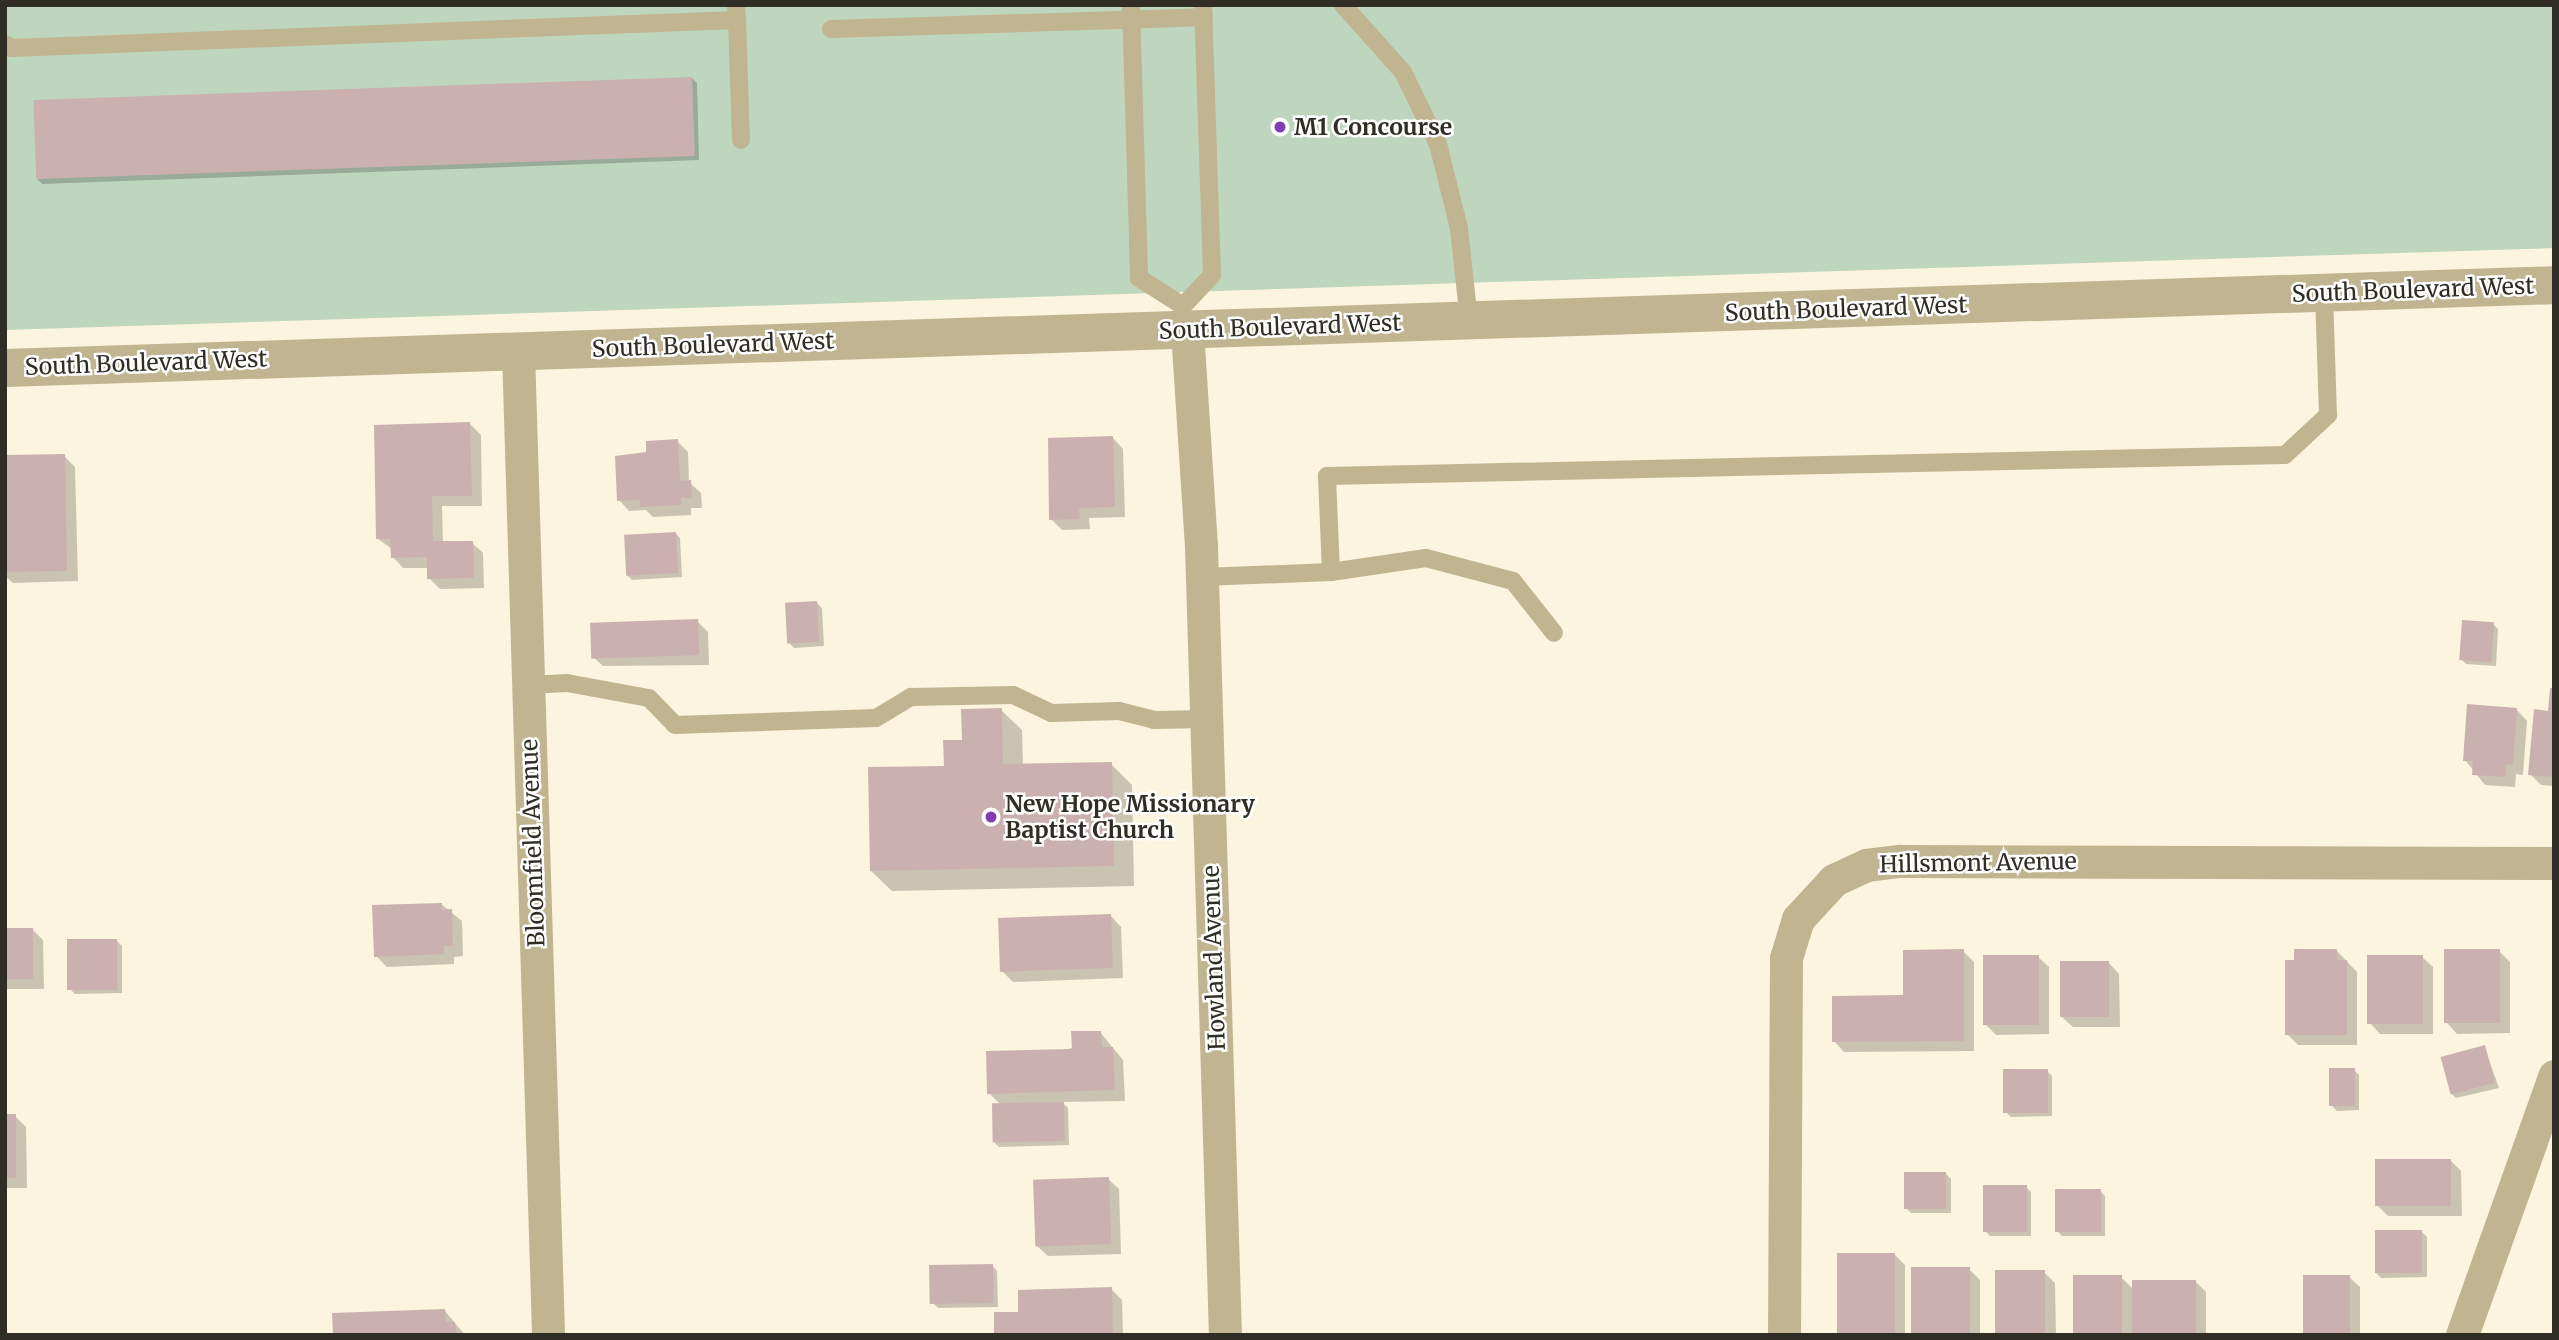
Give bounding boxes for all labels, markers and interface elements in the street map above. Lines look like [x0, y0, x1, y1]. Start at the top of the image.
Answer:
place label: M1 Concourse [1294, 113, 1452, 141]
marker: M1 Concourse [1272, 119, 1288, 135]
street label: South Boulevard West [2291, 272, 2535, 308]
street label: South Boulevard West [1724, 291, 1968, 327]
street label: South Boulevard West [1158, 309, 1402, 345]
street label: South Boulevard West [591, 327, 835, 363]
street label: South Boulevard West [24, 345, 268, 381]
street label: Bloomfield Avenue [516, 739, 550, 947]
place label: New Hope Missionary Baptist Church [1005, 790, 1255, 844]
marker: New Hope Missionary Baptist Church [983, 809, 999, 825]
street label: Hillsmont Avenue [1879, 847, 2077, 879]
street label: Howland Avenue [1197, 865, 1231, 1051]

